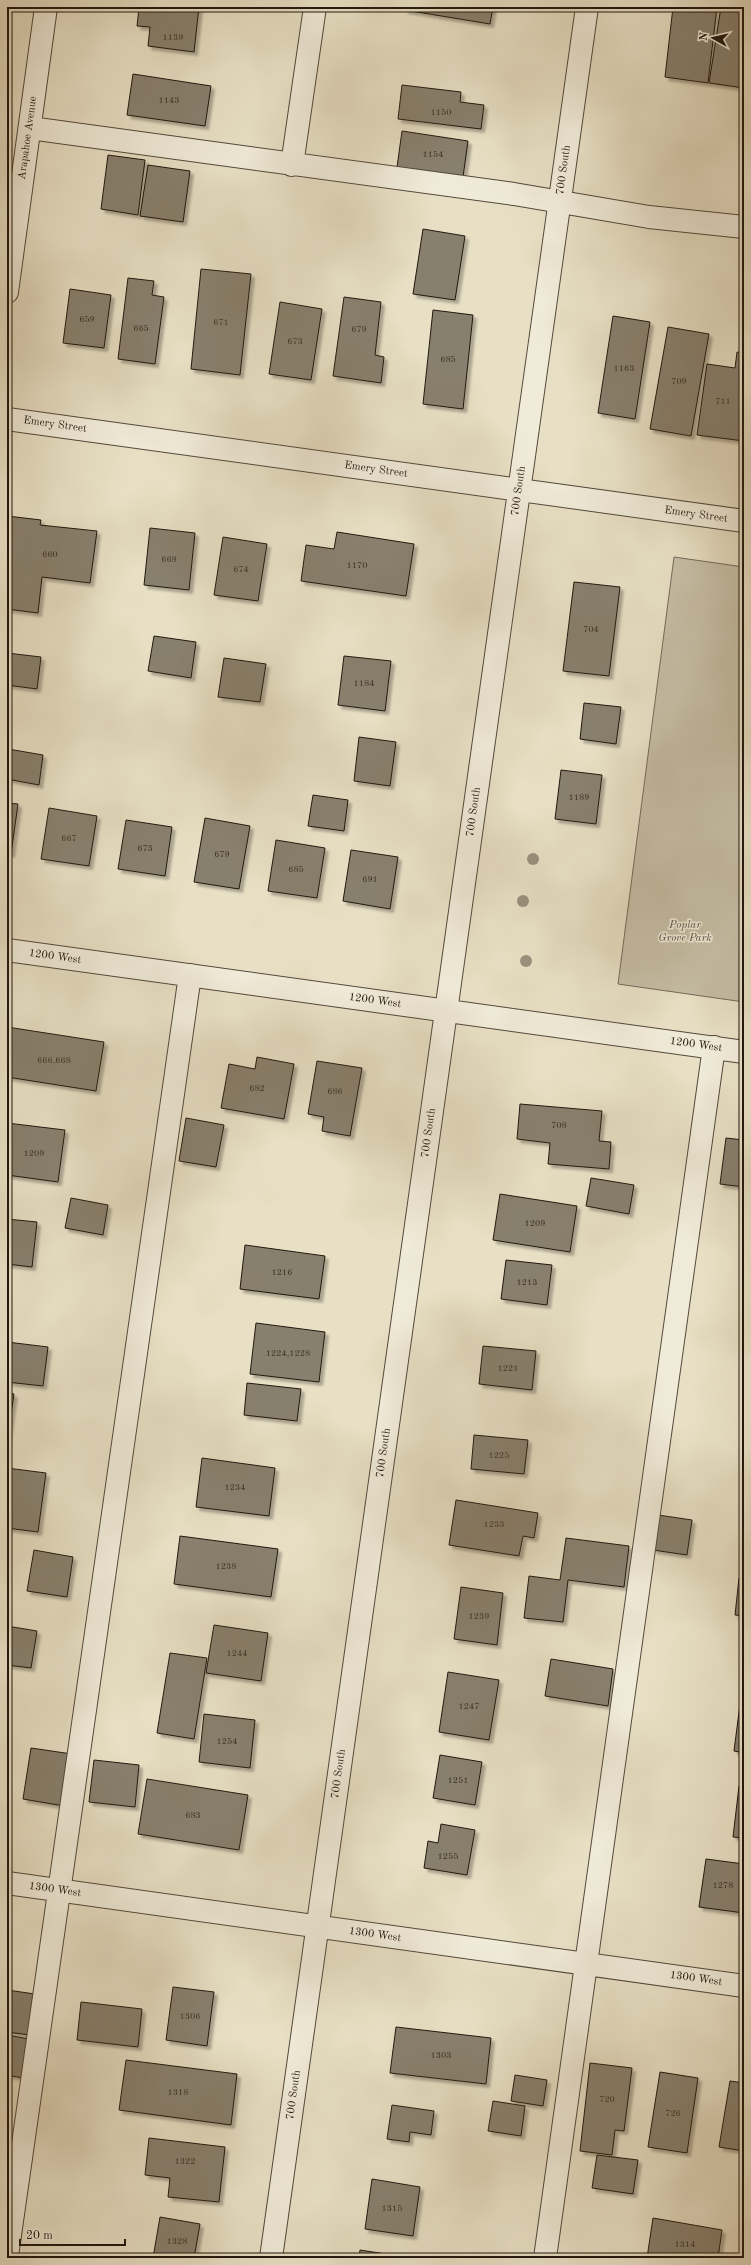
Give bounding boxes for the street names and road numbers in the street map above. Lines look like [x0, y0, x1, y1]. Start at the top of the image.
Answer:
street label: Arapahoe Avenue [17, 96, 39, 180]
street label: 700 South [555, 144, 573, 196]
street label: Emery Street [23, 415, 88, 435]
street label: Emery Street [344, 460, 409, 480]
street label: 700 South [510, 465, 528, 517]
street label: Emery Street [664, 505, 729, 525]
street label: 700 South [465, 786, 483, 838]
street label: 1200 West [28, 948, 82, 966]
street label: 1200 West [348, 992, 402, 1010]
street label: 1200 West [669, 1036, 723, 1054]
street label: 700 South [420, 1107, 438, 1159]
street label: 700 South [375, 1427, 393, 1479]
street label: 700 South [330, 1748, 348, 1800]
street label: 1300 West [28, 1881, 82, 1899]
street label: 1300 West [348, 1926, 402, 1944]
street label: 1300 West [669, 1970, 723, 1988]
street label: 700 South [285, 2069, 303, 2121]

